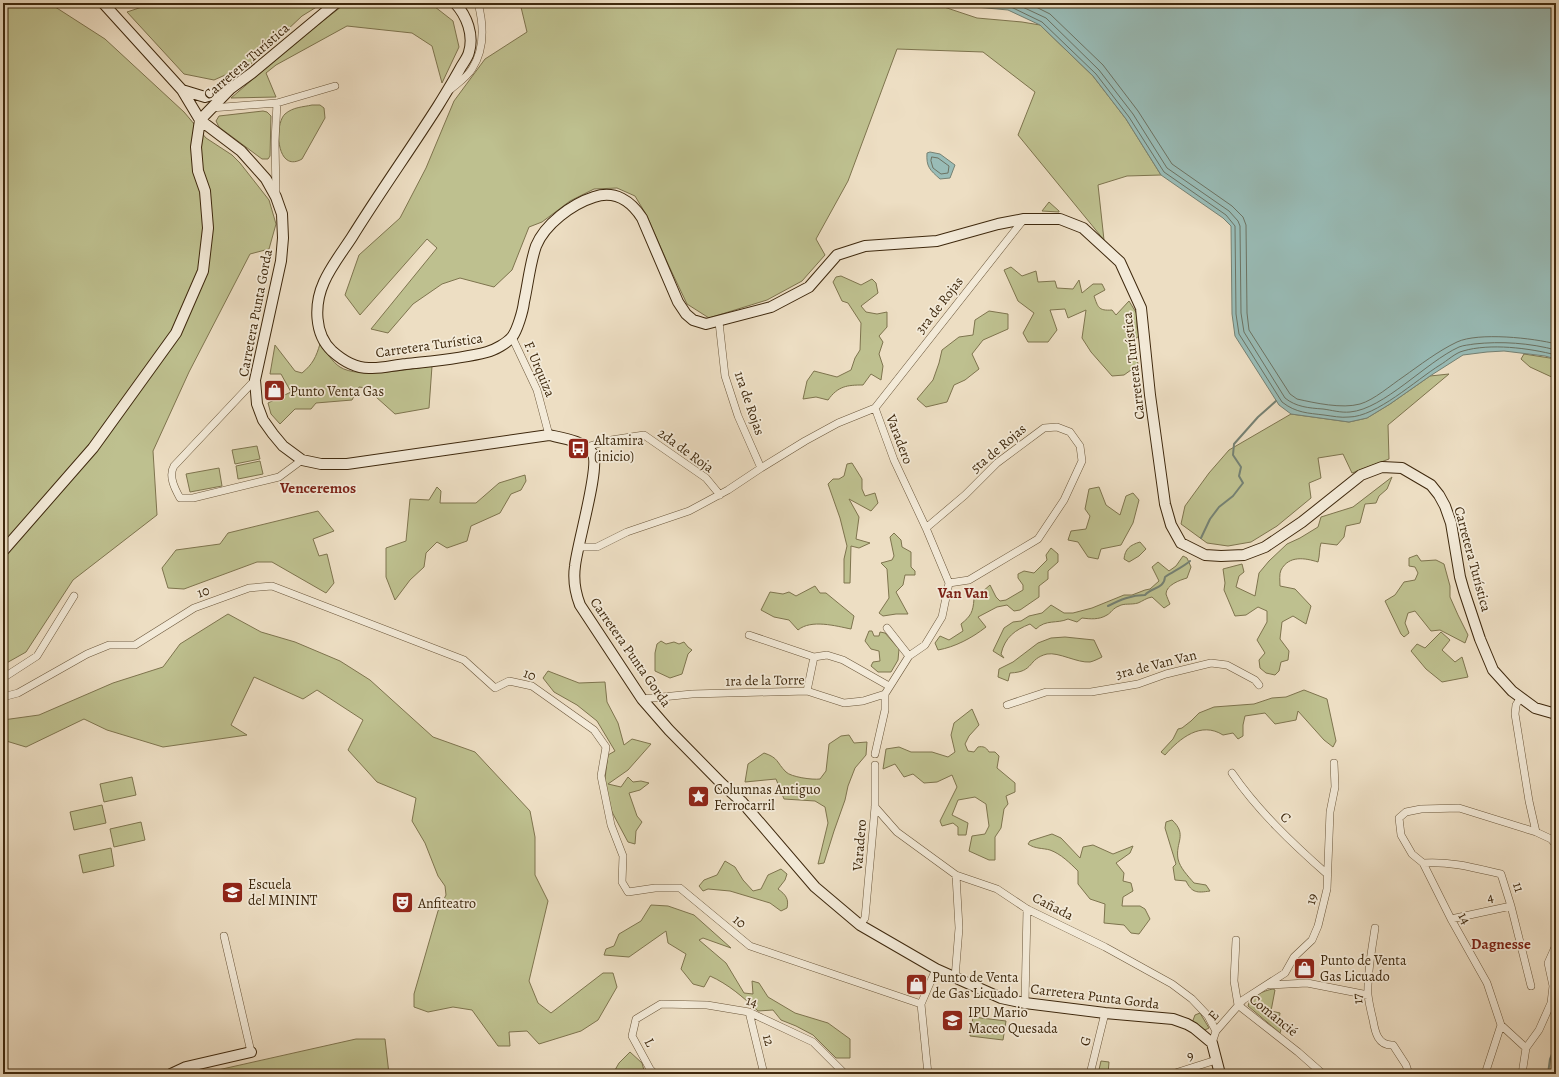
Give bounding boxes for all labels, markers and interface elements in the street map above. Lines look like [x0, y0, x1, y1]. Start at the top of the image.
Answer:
street label: Carretera Turística [199, 18, 294, 104]
street label: Carretera Punta Gorda [234, 247, 277, 379]
street label: 3ra de Rojas [911, 273, 968, 338]
street label: Carretera Turística [1117, 311, 1150, 421]
street label: Carretera Turística [374, 328, 484, 362]
street label: F. Urquiza [519, 338, 560, 400]
street label: 1ra de Rojas [730, 369, 769, 438]
shop icon: Punto Venta Gas [261, 378, 287, 404]
place label: Punto Venta Gas [290, 382, 384, 401]
street label: Varadero [881, 411, 918, 467]
street label: 5ta de Rojas [966, 419, 1030, 477]
street label: 2da de Roja [654, 424, 718, 478]
place label: Altamira (inicio) [593, 431, 644, 466]
bus stop icon: Altamira (inicio) [566, 435, 592, 461]
district label: Venceremos [279, 478, 356, 498]
street label: Carretera Turística [1449, 504, 1496, 614]
street label: 10 [194, 580, 212, 602]
district label: Van Van [937, 583, 989, 603]
street label: Carretera Punta Gorda [586, 594, 676, 711]
street label: 3ra de Van Van [1114, 645, 1199, 684]
street label: 10 [521, 663, 539, 685]
street label: 1ra de la Torre [725, 670, 805, 691]
place label: Columnas Antiguo Ferrocarril [714, 780, 820, 815]
place icon: Columnas Antiguo Ferrocarril [686, 784, 712, 810]
street label: C [1276, 808, 1296, 827]
street label: Varadero [848, 818, 871, 873]
place label: Escuela del MININT [248, 875, 318, 910]
school or university icon: Escuela del MININT [220, 879, 246, 905]
street label: 11 [1508, 880, 1529, 895]
street label: Cañada [1029, 888, 1077, 925]
street label: 4 [1485, 888, 1495, 907]
theatre icon: Anfiteatro [390, 890, 416, 916]
street label: 19 [1301, 891, 1322, 907]
place label: Anfiteatro [417, 894, 476, 913]
street label: 14 [1454, 909, 1476, 928]
street label: 10 [729, 910, 750, 933]
district label: Dagnesse [1471, 934, 1531, 954]
place label: Punto de Venta Gas Licuado [1320, 951, 1407, 986]
shop icon: Punto de Venta Gas Licuado [1291, 955, 1317, 981]
place label: Punto de Venta de Gas Licuado [932, 968, 1019, 1003]
shop icon: Punto de Venta de Gas Licuado [903, 972, 929, 998]
street label: Carretera Punta Gorda [1029, 979, 1161, 1014]
street label: Comancié [1245, 990, 1302, 1041]
street label: 14 [744, 991, 760, 1012]
street label: 17 [1347, 993, 1368, 1005]
place label: IPU Mario Maceo Quesada [968, 1003, 1058, 1038]
street label: E [1203, 1006, 1223, 1025]
school or university icon: IPU Mario Maceo Quesada [940, 1007, 966, 1033]
street label: 12 [758, 1032, 779, 1048]
street label: G [1075, 1034, 1096, 1048]
street label: L [640, 1035, 660, 1051]
street label: 9 [1184, 1045, 1196, 1065]

